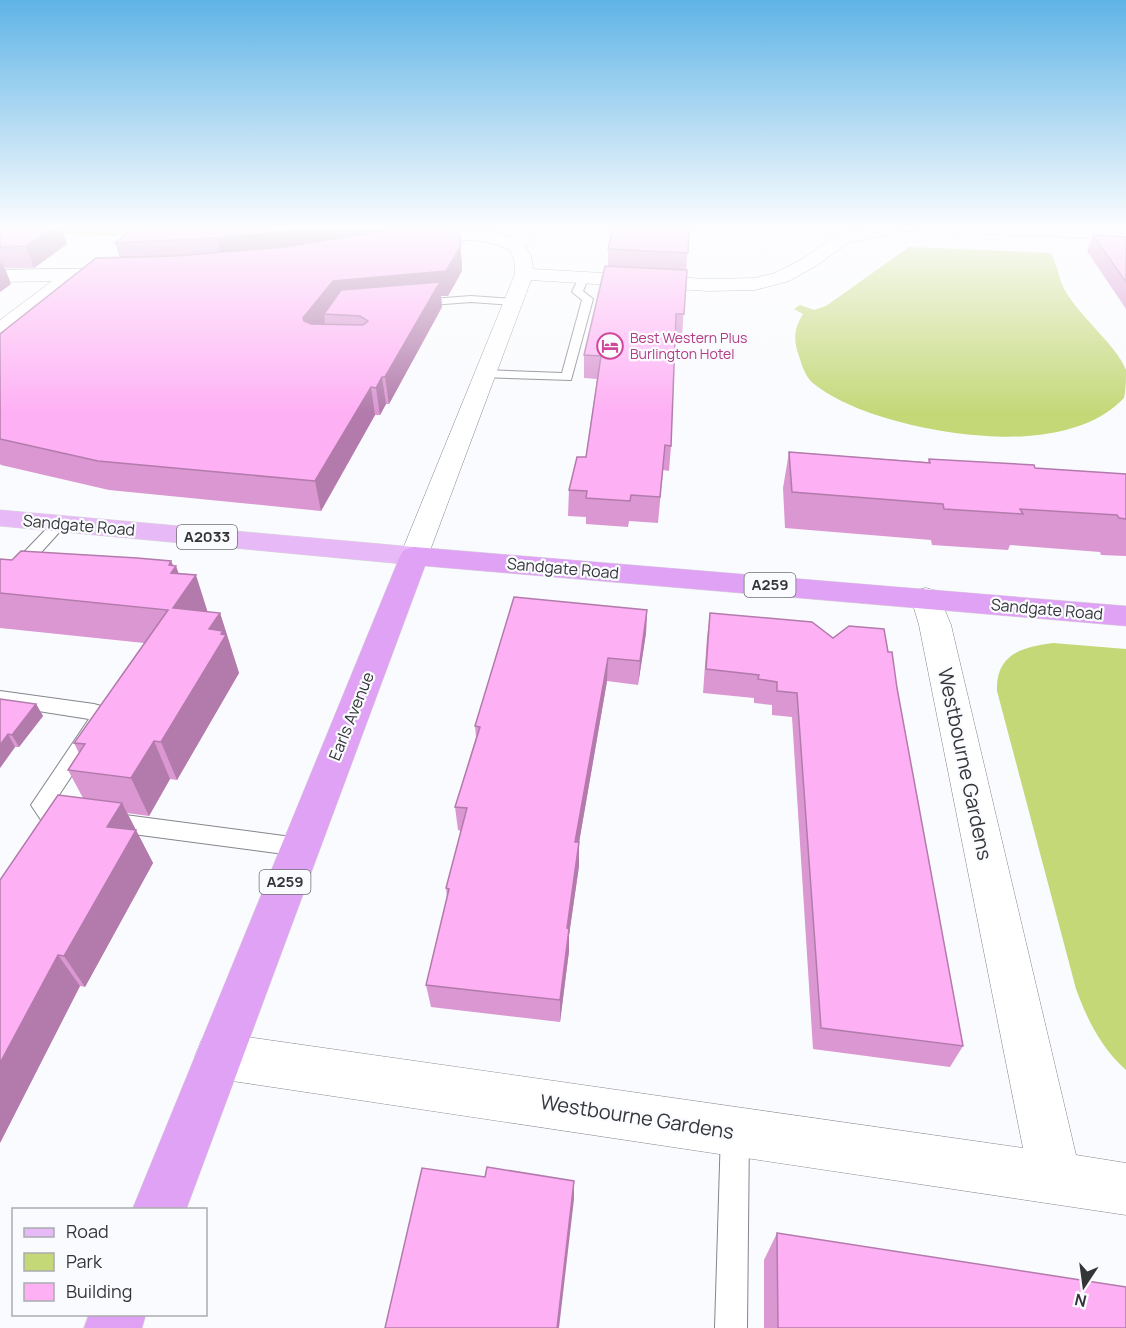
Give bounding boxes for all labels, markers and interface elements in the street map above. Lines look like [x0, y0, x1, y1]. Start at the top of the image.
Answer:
place label: Best Western Plus Burlington Hotel [630, 328, 747, 363]
hotel icon: Best Western Plus Burlington Hotel [595, 331, 625, 361]
street label: Sandgate Road [22, 509, 136, 541]
road number: A2033 [177, 525, 237, 549]
street label: Sandgate Road [506, 552, 620, 584]
road number: A259 [744, 573, 796, 597]
street label: Sandgate Road [990, 593, 1104, 625]
street label: Westbourne Gardens [932, 665, 999, 862]
street label: Earls Avenue [323, 668, 379, 764]
road number: A259 [260, 870, 310, 894]
street label: Westbourne Gardens [538, 1088, 736, 1145]
legend [12, 1208, 207, 1316]
text: Road [66, 1219, 109, 1243]
text: Park [66, 1249, 103, 1273]
north arrow [1054, 1256, 1114, 1316]
text: Building [66, 1279, 132, 1303]
text: N [1073, 1289, 1089, 1313]

